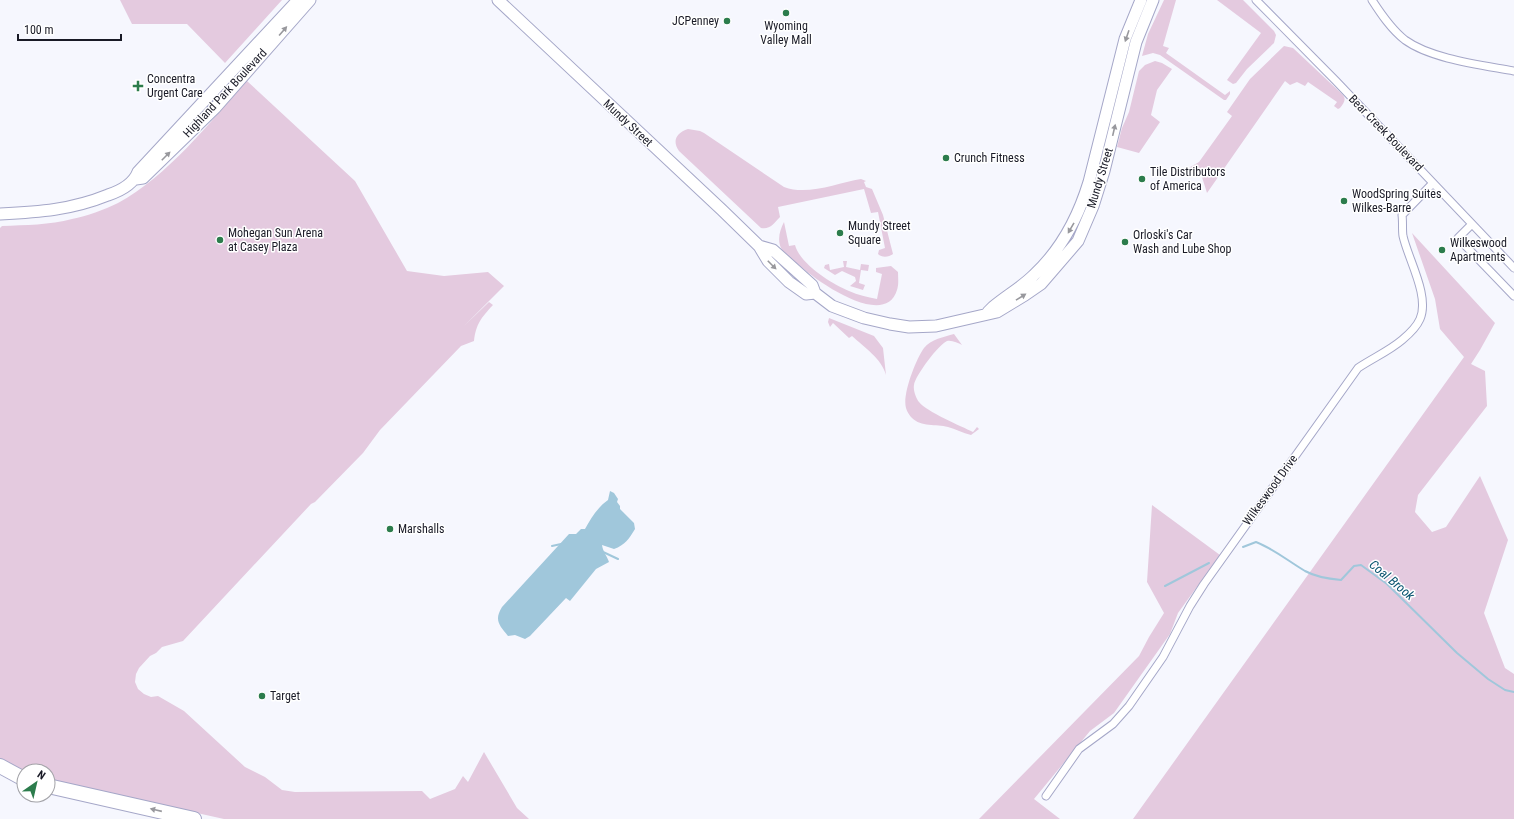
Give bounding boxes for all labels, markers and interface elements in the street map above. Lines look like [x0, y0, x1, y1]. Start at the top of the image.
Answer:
marker: Wyoming Valley Mall [781, 8, 791, 18]
place label: JCPenney [672, 14, 719, 28]
scale bar [18, 16, 121, 42]
marker: JCPenney [722, 16, 732, 26]
place label: Wyoming Valley Mall [760, 19, 812, 47]
text: 100 m [24, 23, 54, 37]
one-way arrow [278, 25, 287, 36]
one-way arrow [1123, 31, 1129, 43]
street label: Highland Park Boulevard [180, 46, 270, 140]
place label: Concentra Urgent Care [147, 72, 203, 100]
marker: Concentra Urgent Care [132, 80, 144, 92]
street label: Bear Creek Boulevard [1346, 92, 1426, 174]
street label: Mundy Street [600, 97, 656, 150]
one-way arrow [1112, 124, 1118, 136]
street label: Mundy Street [1084, 146, 1116, 210]
one-way arrow [161, 151, 171, 161]
place label: Crunch Fitness [954, 151, 1025, 165]
marker: Crunch Fitness [941, 153, 951, 163]
place label: Tile Distributors of America [1150, 165, 1225, 193]
marker: Tile Distributors of America [1137, 174, 1147, 184]
place label: WoodSpring Suites Wilkes-Barre [1352, 187, 1441, 215]
marker: WoodSpring Suites Wilkes-Barre [1339, 196, 1349, 206]
place label: Mundy Street Square [848, 219, 911, 247]
one-way arrow [1067, 222, 1074, 234]
place label: Mohegan Sun Arena at Casey Plaza [228, 226, 323, 254]
marker: Mundy Street Square [835, 228, 845, 238]
place label: Orloski's Car Wash and Lube Shop [1133, 228, 1232, 256]
marker: Mohegan Sun Arena at Casey Plaza [215, 235, 225, 245]
place label: Wilkeswood Apartments [1450, 236, 1507, 264]
marker: Orloski's Car Wash and Lube Shop [1120, 237, 1130, 247]
marker: Wilkeswood Apartments [1437, 245, 1447, 255]
one-way arrow [767, 260, 777, 270]
one-way arrow [1016, 294, 1027, 301]
street label: Wilkeswood Drive [1240, 452, 1300, 528]
place label: Marshalls [398, 522, 444, 536]
marker: Marshalls [385, 524, 395, 534]
water label: Coal Brook [1366, 557, 1418, 603]
place label: Target [270, 689, 300, 703]
marker: Target [257, 691, 267, 701]
north arrow [16, 763, 56, 803]
text: N [35, 768, 48, 783]
one-way arrow [150, 807, 162, 813]

